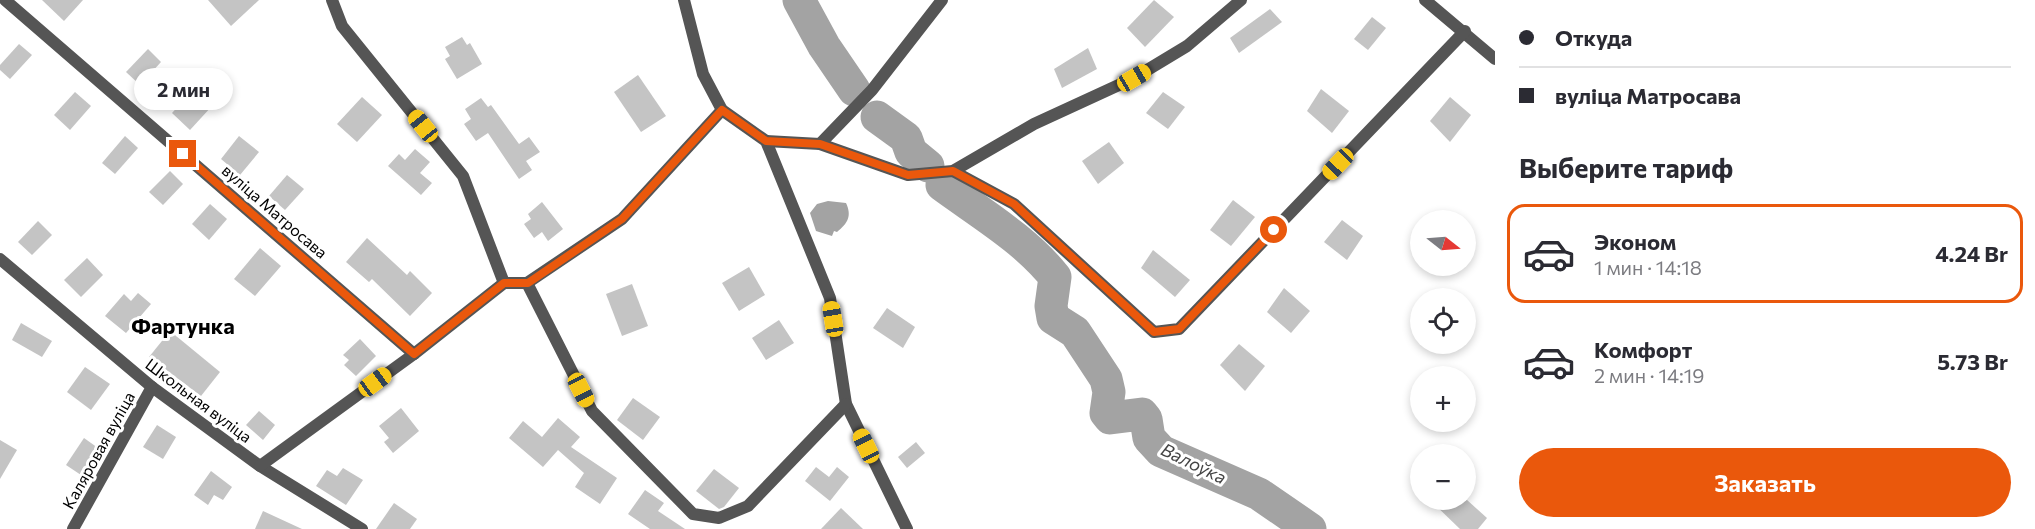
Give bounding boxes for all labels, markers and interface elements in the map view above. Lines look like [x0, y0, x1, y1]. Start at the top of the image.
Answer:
text: Откуда [1555, 24, 1632, 51]
car [1114, 61, 1154, 95]
callout: 2 мин [134, 67, 232, 109]
text: 2 мин [157, 77, 210, 101]
text: вуліца Матросава [1555, 82, 1741, 109]
car [405, 106, 441, 146]
route end [169, 140, 196, 167]
car [1319, 145, 1357, 183]
text: Выберите тариф [1519, 151, 1733, 184]
street label: вуліца Матросава [219, 160, 331, 262]
north arrow [1410, 210, 1476, 276]
map controls [1410, 210, 1476, 510]
route start [1260, 216, 1287, 243]
icon: car [1522, 227, 1576, 281]
text: Эконом [1594, 228, 1676, 255]
text: 4.24 Br [1935, 240, 2008, 267]
text: 1 мин · 14:18 [1594, 255, 1702, 279]
button: locate [1410, 288, 1476, 354]
car [821, 300, 845, 338]
district label: Фартунка [131, 312, 235, 339]
icon: car [1522, 335, 1576, 389]
text: Комфорт [1594, 336, 1692, 363]
text: 5.73 Br [1937, 348, 2008, 375]
street label: Школьная вуліца [142, 354, 256, 446]
text: 2 мин · 14:19 [1594, 363, 1704, 387]
car [355, 364, 395, 400]
button: + [1410, 366, 1476, 432]
car [565, 370, 597, 410]
street label: Каляровая вуліца [58, 388, 138, 512]
car [850, 426, 882, 466]
water label: Валоўка [1158, 438, 1230, 488]
button: − [1410, 444, 1476, 510]
button: Заказать [1519, 448, 2011, 517]

